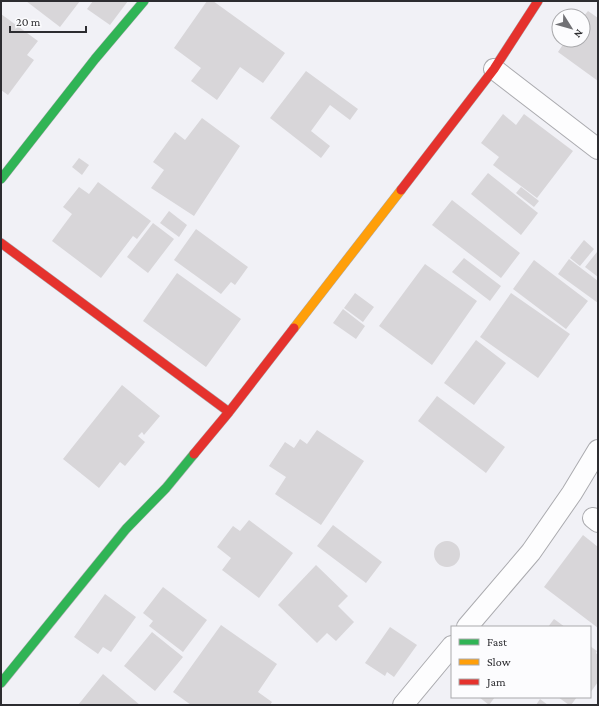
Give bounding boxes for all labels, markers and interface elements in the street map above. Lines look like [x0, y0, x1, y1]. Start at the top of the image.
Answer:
scale bar [10, 8, 86, 34]
north arrow [551, 8, 591, 48]
text: 20 m [16, 15, 41, 29]
text: N [572, 27, 586, 41]
legend [451, 626, 591, 698]
text: Fast [487, 635, 508, 649]
text: Slow [487, 655, 511, 669]
text: Jam [486, 675, 506, 689]

